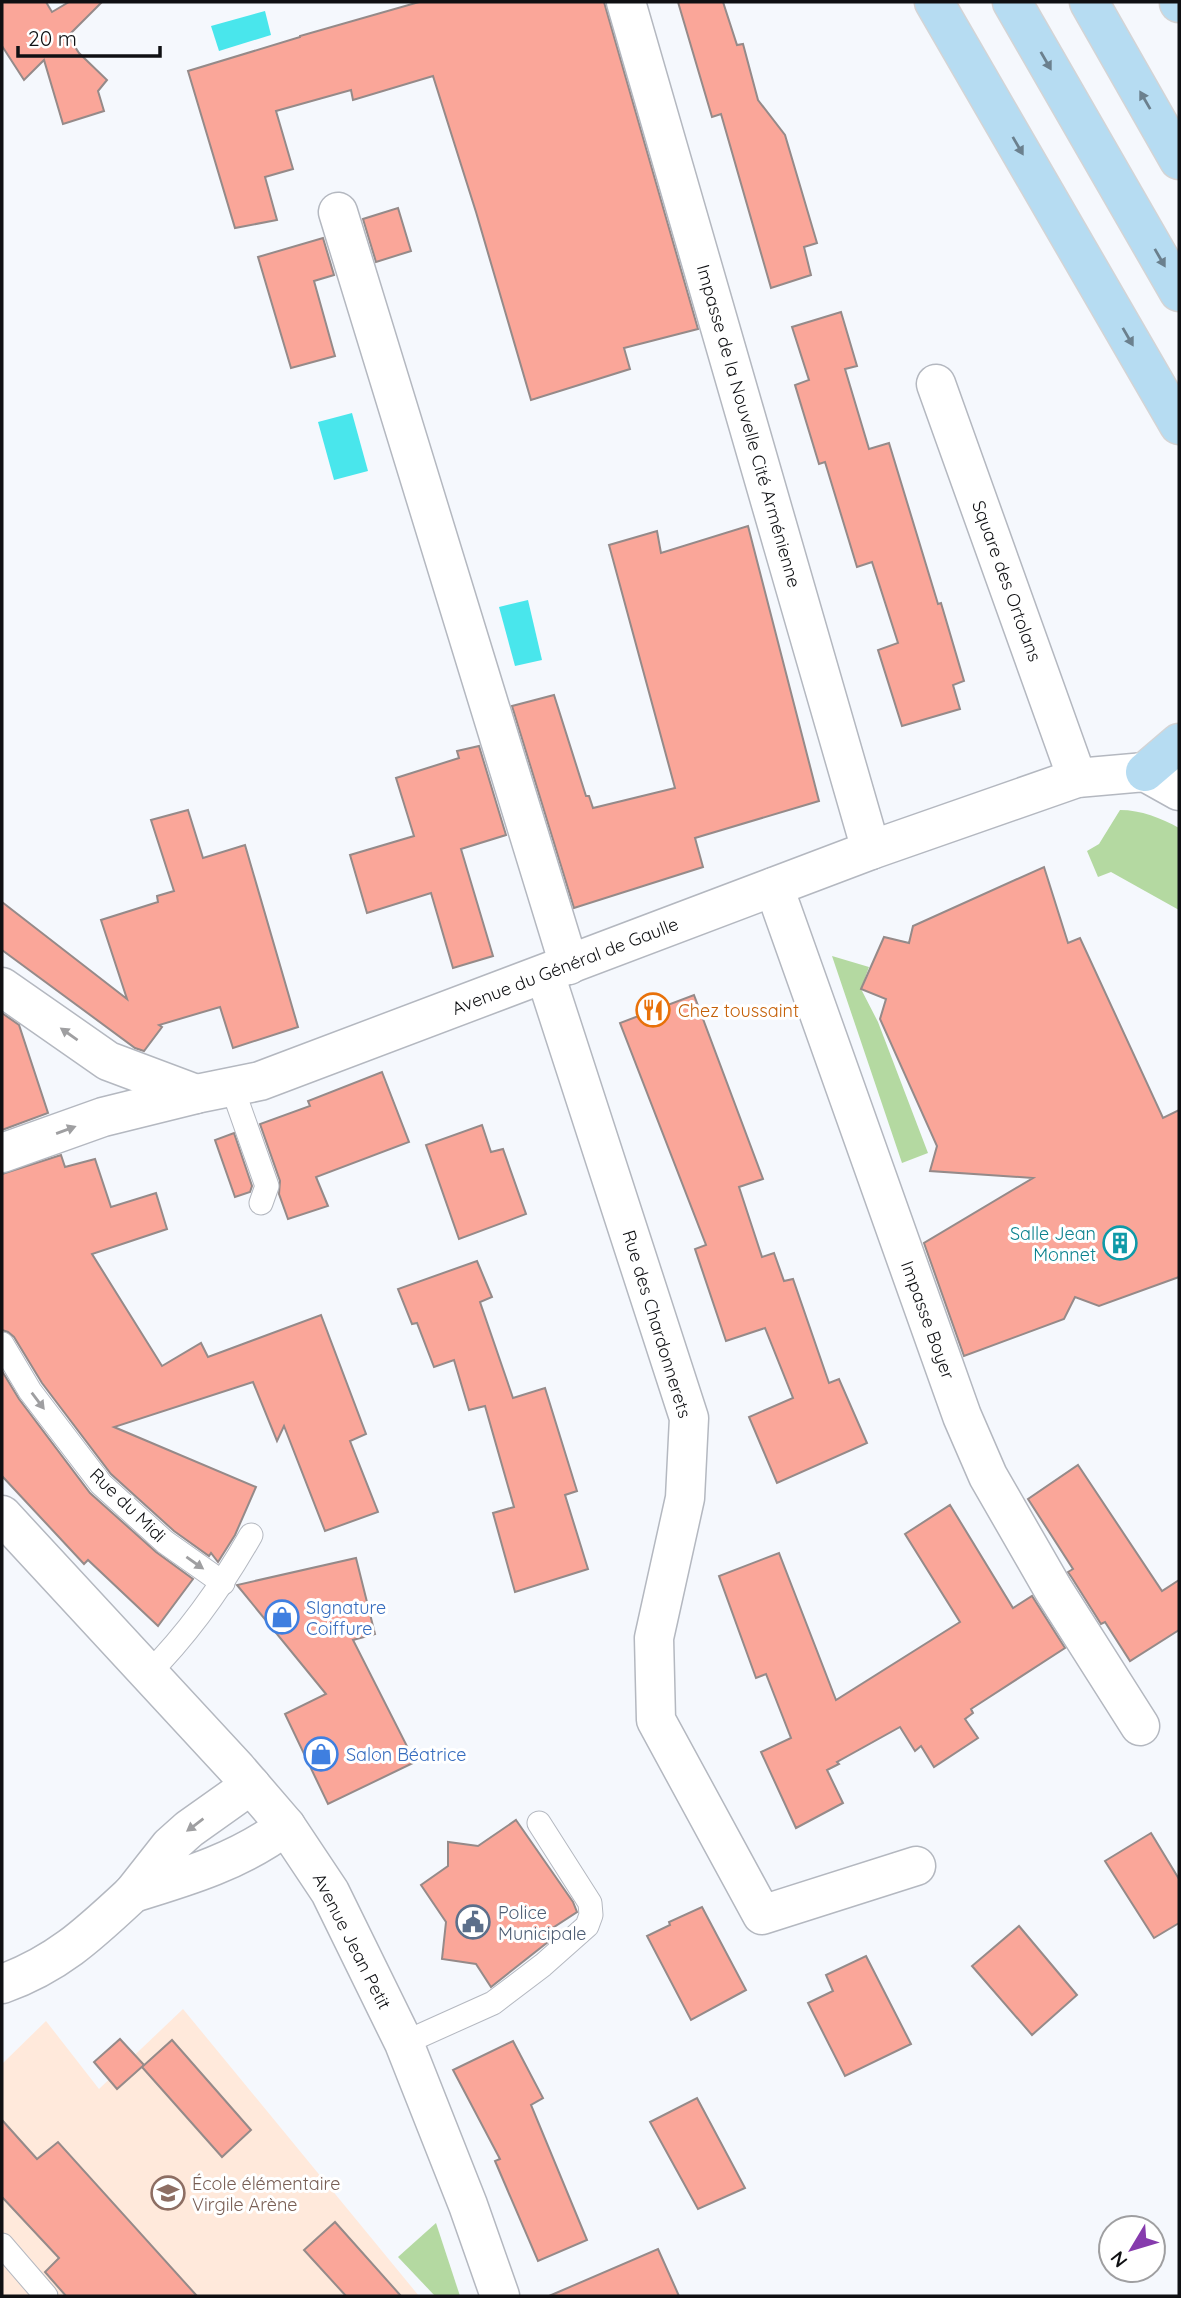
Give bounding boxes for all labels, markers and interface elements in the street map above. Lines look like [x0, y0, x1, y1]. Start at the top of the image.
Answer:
scale bar [18, 14, 159, 58]
text: 20 m [28, 25, 77, 51]
one-way arrow [1040, 51, 1052, 70]
one-way arrow [1139, 91, 1152, 110]
one-way arrow [1011, 136, 1024, 155]
one-way arrow [1154, 248, 1166, 268]
street label: Impasse de la Nouvelle Cité Arménienne [692, 262, 806, 590]
one-way arrow [1122, 328, 1135, 347]
street label: Square des Ortolans [967, 497, 1047, 665]
street label: Avenue du Général de Gaulle [448, 912, 682, 1020]
restaurant icon: Chez toussaint [634, 991, 672, 1029]
place label: Chez toussaint [678, 999, 799, 1022]
one-way arrow [60, 1027, 78, 1041]
one-way arrow [56, 1124, 77, 1135]
place label: Salle Jean Monnet [1010, 1222, 1096, 1266]
building icon: Salle Jean Monnet [1101, 1224, 1139, 1262]
street label: Rue des Chardonnerets [617, 1227, 697, 1421]
street label: Impasse Boyer [896, 1258, 960, 1382]
one-way arrow [31, 1392, 45, 1410]
street label: Rue du Midi [85, 1463, 171, 1547]
one-way arrow [186, 1556, 204, 1570]
place label: SIgnature Coiffure [306, 1596, 386, 1640]
shop icon: SIgnature Coiffure [263, 1598, 301, 1636]
shop icon: Salon Béatrice [302, 1735, 340, 1773]
place label: Salon Béatrice [346, 1743, 466, 1766]
one-way arrow [186, 1818, 204, 1832]
street label: Avenue Jean Petit [308, 1869, 396, 2013]
place label: Police Municipale [498, 1901, 587, 1945]
public building icon: Police Municipale [454, 1903, 492, 1941]
place label: École élémentaire Virgile Arène [192, 2172, 340, 2216]
school or university icon: École élémentaire Virgile Arène [149, 2174, 187, 2212]
north arrow [1097, 2214, 1167, 2284]
text: N [1105, 2247, 1132, 2272]

